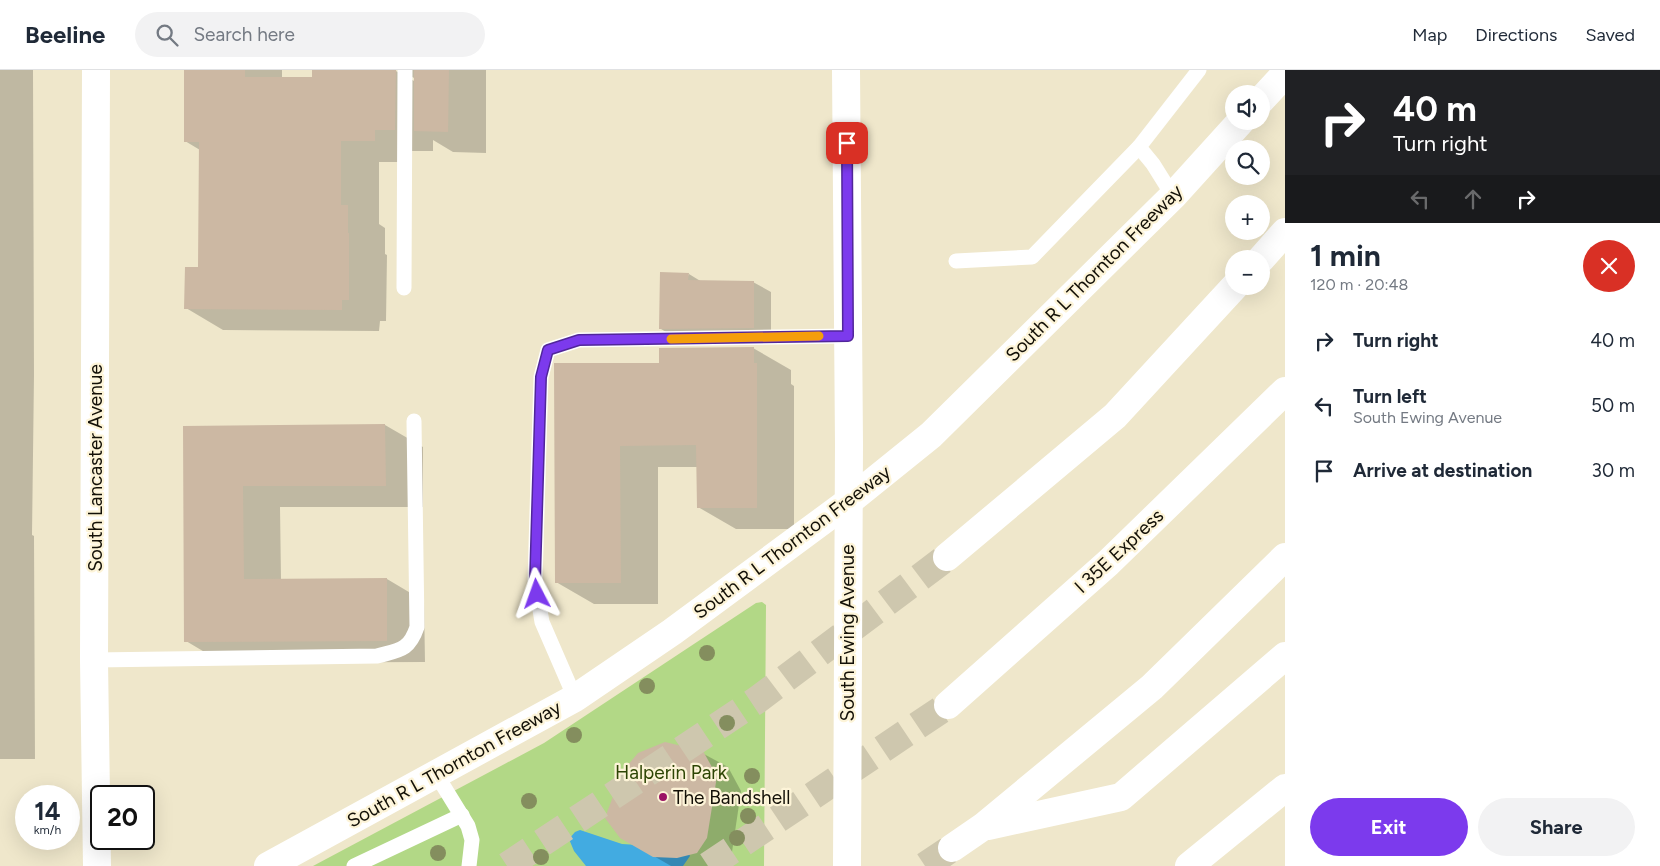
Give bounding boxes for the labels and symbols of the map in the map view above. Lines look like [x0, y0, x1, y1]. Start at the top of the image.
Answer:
pin [826, 122, 868, 164]
street label: South R L Thornton Freeway [1001, 180, 1187, 366]
street label: South Lancaster Avenue [84, 364, 107, 572]
street label: South R L Thornton Freeway [689, 460, 895, 624]
street label: I 35E Express [1070, 504, 1168, 598]
street label: South Ewing Avenue [836, 544, 859, 722]
position arrow [510, 567, 562, 619]
street label: South R L Thornton Freeway [343, 696, 565, 832]
park label: Halperin Park [615, 761, 728, 784]
speed limit sign: 20 [90, 785, 155, 850]
place label: The Bandshell [673, 786, 790, 809]
marker: The Bandshell [657, 791, 669, 803]

